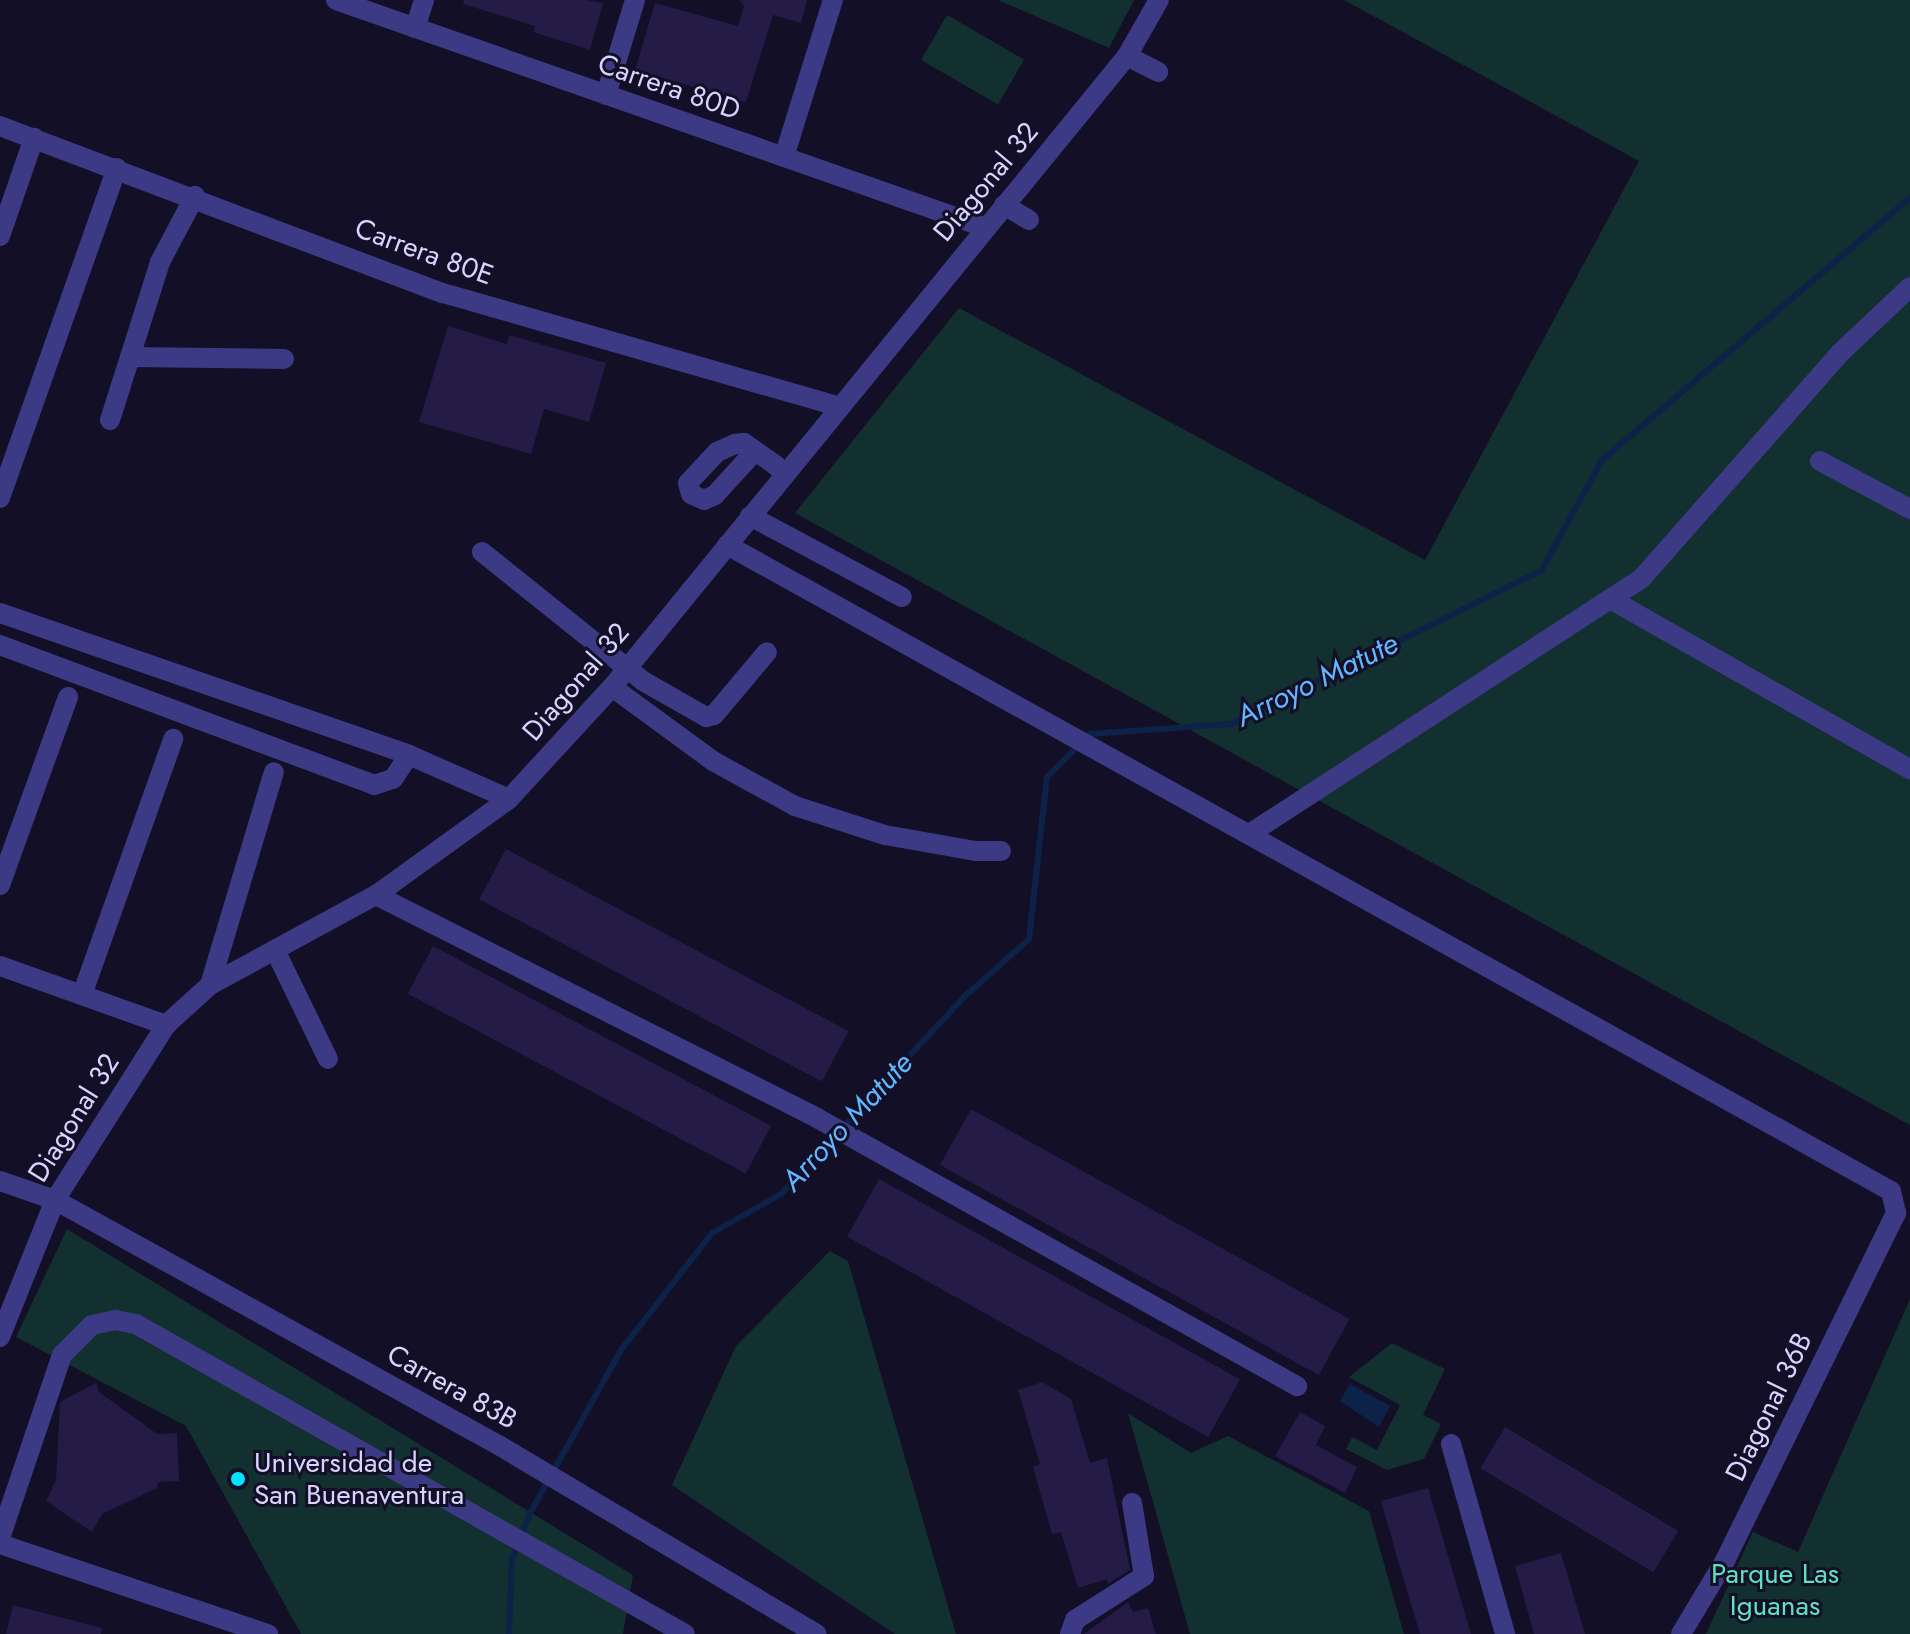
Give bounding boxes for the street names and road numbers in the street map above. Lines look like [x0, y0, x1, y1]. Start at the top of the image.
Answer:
street label: Carrera 80D [593, 47, 745, 127]
street label: Diagonal 32 [926, 116, 1046, 248]
street label: Carrera 80E [350, 211, 498, 293]
street label: Diagonal 32 [516, 616, 636, 748]
street label: Diagonal 32 [21, 1048, 127, 1188]
street label: Diagonal 36B [1719, 1327, 1819, 1487]
street label: Carrera 83B [381, 1338, 523, 1436]

